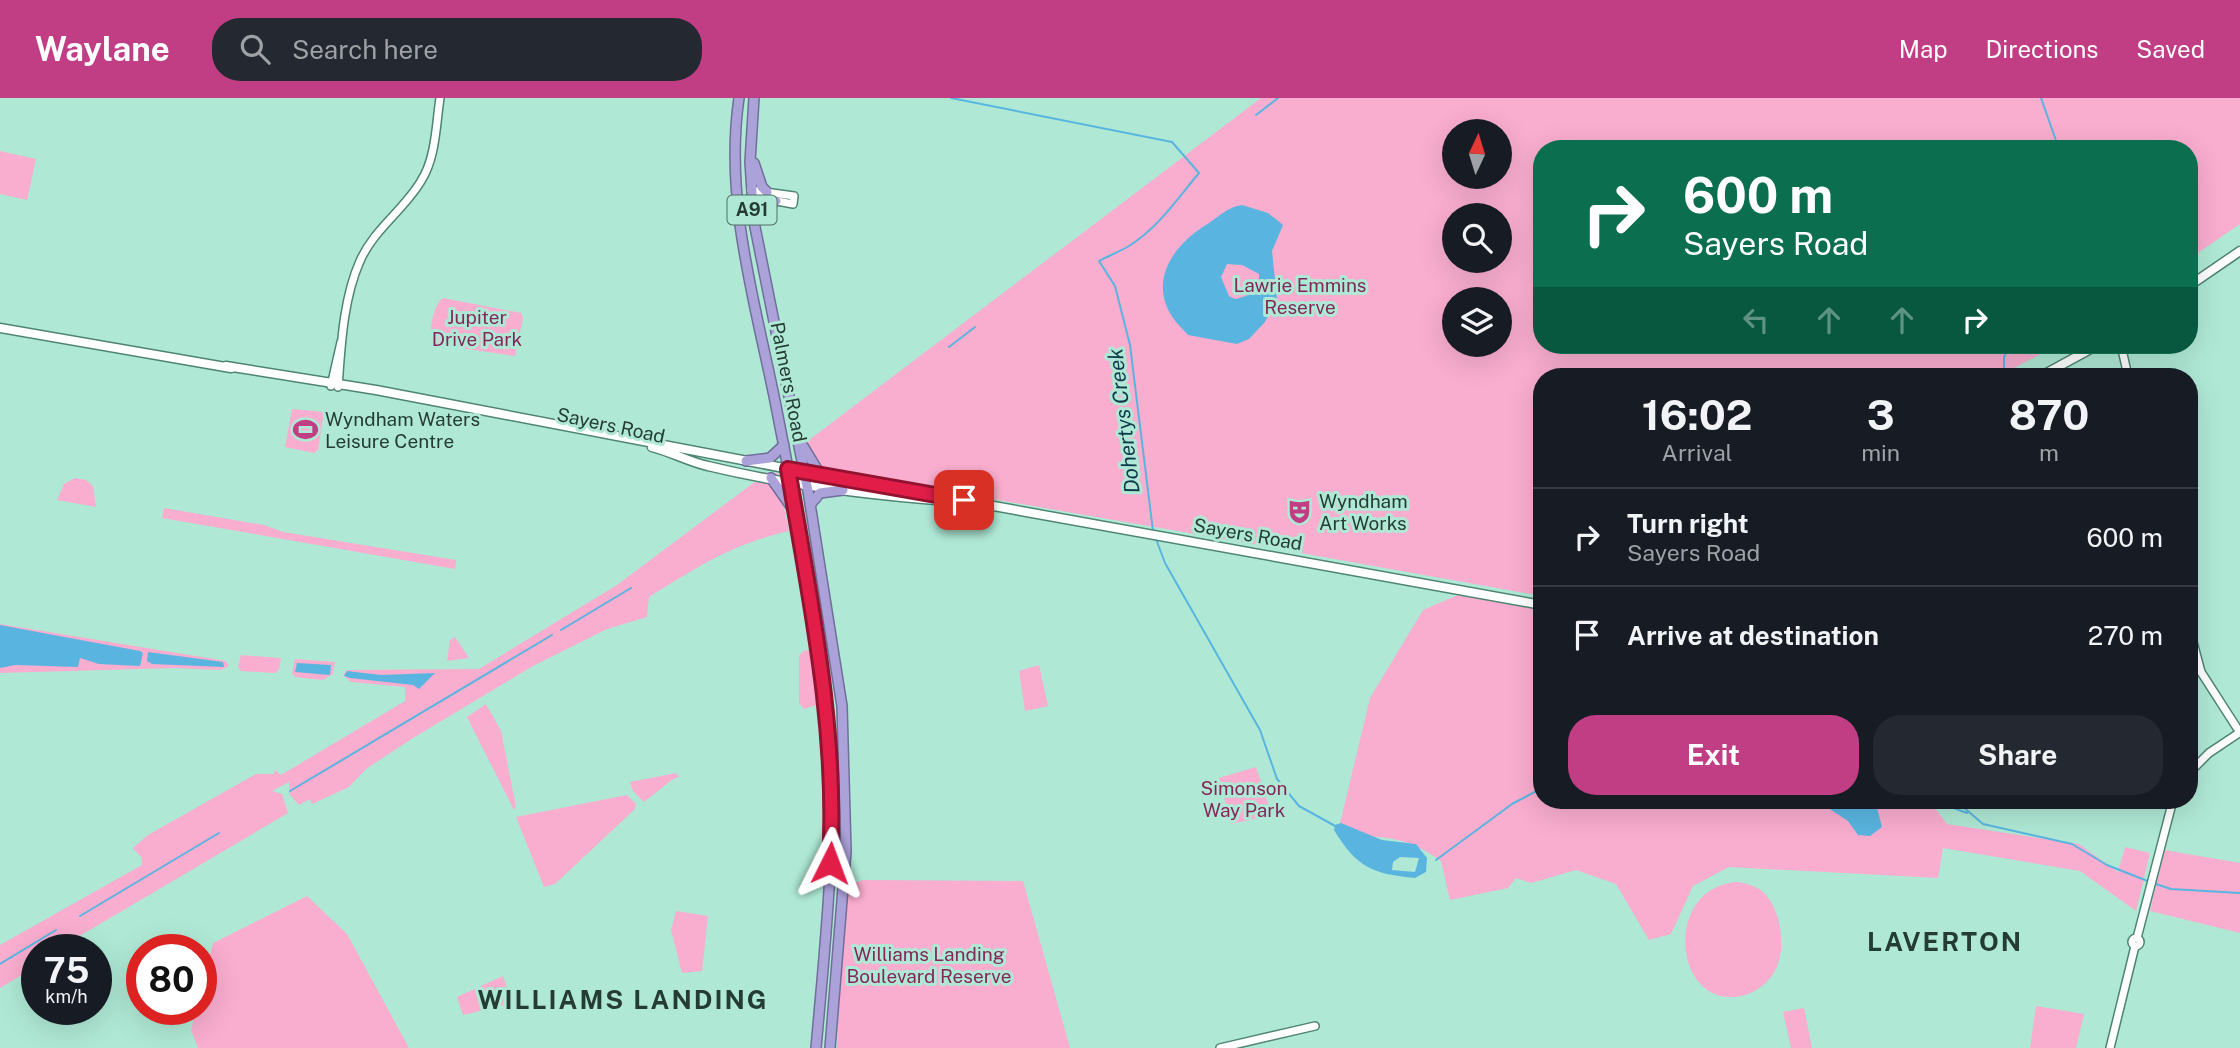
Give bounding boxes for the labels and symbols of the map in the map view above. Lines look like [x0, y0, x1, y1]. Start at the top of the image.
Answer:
north arrow [1442, 119, 1512, 189]
road number: A91 [728, 196, 776, 225]
park label: Lawrie Emmins Reserve [1234, 274, 1366, 318]
park label: Jupiter Drive Park [432, 306, 523, 350]
street label: Palmers Road [767, 320, 811, 444]
water label: Dohertys Creek [1102, 346, 1145, 495]
street label: Sayers Road [555, 403, 667, 447]
place label: Wyndham Waters Leisure Centre [325, 408, 480, 452]
sports icon: Wyndham Waters Leisure Centre [291, 416, 319, 444]
pin [934, 470, 994, 530]
place label: Wyndham Art Works [1319, 490, 1408, 534]
theatre icon: Wyndham Art Works [1285, 498, 1313, 526]
street label: Sayers Road [1192, 514, 1304, 554]
park label: Simonson Way Park [1201, 777, 1287, 821]
position arrow [793, 826, 867, 900]
district label: LAVERTON [1867, 926, 2023, 957]
speed limit sign: 80 [126, 934, 217, 1025]
park label: Williams Landing Boulevard Reserve [846, 943, 1012, 987]
district label: WILLIAMS LANDING [477, 984, 769, 1015]

